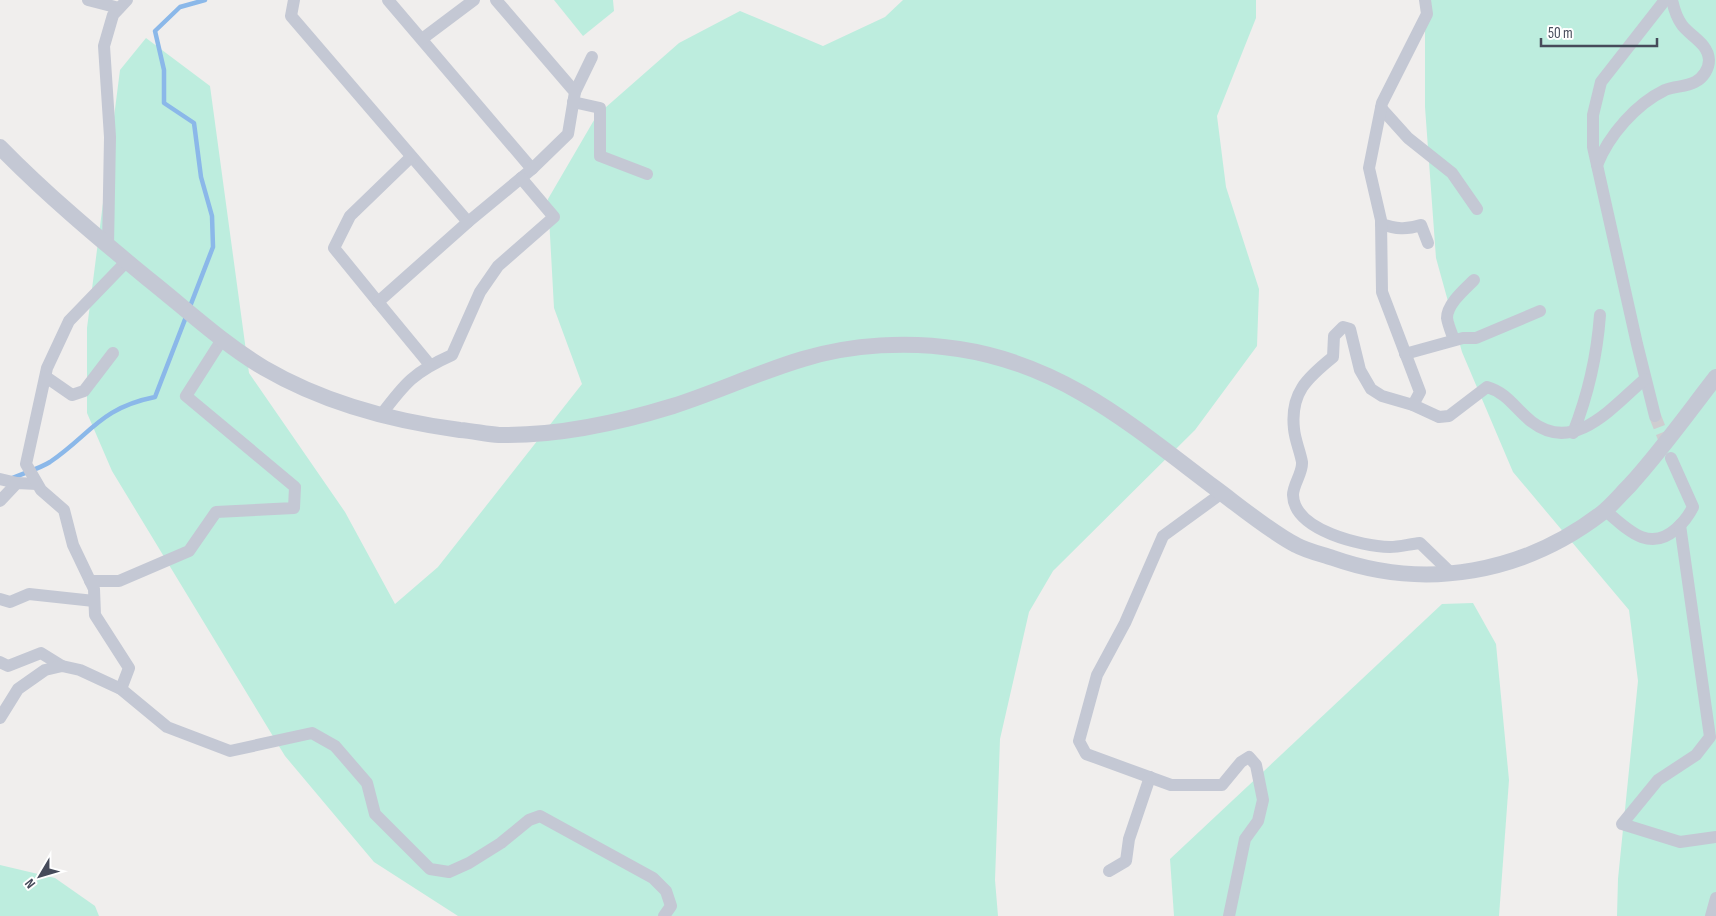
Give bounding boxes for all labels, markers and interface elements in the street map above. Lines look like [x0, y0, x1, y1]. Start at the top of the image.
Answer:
scale bar [1541, 15, 1657, 47]
text: 50 m [1548, 24, 1573, 43]
north arrow [15, 851, 65, 901]
text: N [21, 876, 39, 892]

